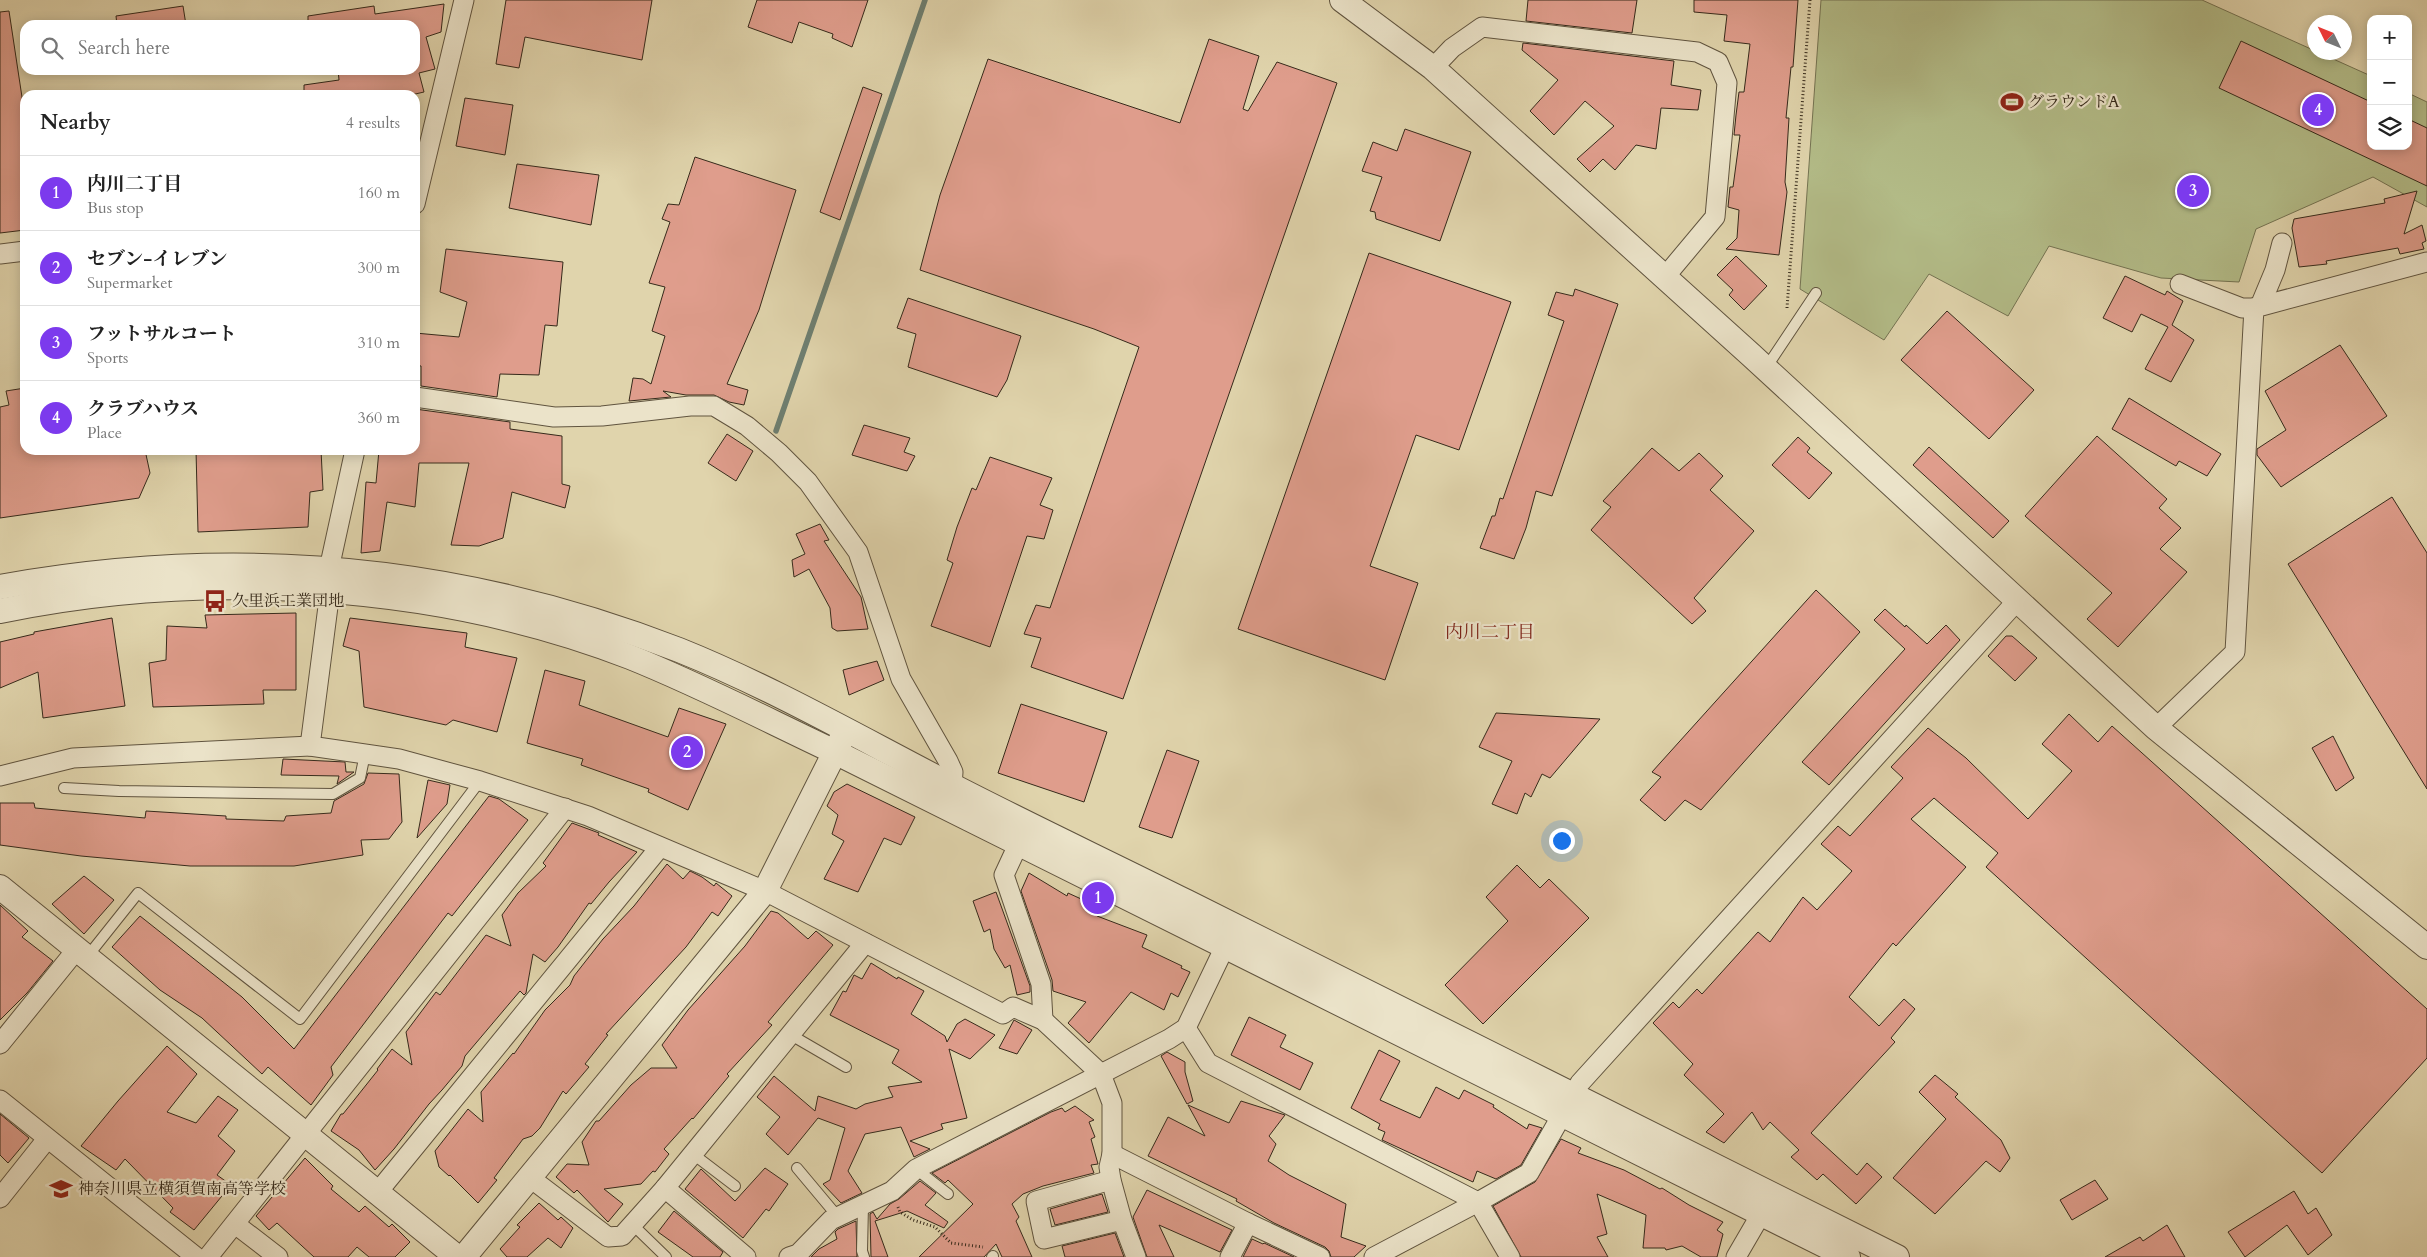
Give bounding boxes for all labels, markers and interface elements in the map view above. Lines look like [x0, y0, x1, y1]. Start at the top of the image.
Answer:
north arrow [2307, 15, 2352, 60]
map controls [2367, 15, 2412, 150]
button: + [2367, 15, 2412, 60]
search box [20, 20, 420, 75]
icon: search [38, 34, 66, 62]
text: Search here [78, 35, 170, 61]
button: − [2367, 60, 2412, 105]
sports icon: グラウンドA [1999, 89, 2025, 115]
place label: グラウンドA [2028, 91, 2120, 113]
pin: 4 [2302, 91, 2334, 129]
button: layers [2367, 105, 2412, 150]
text: Nearby [40, 108, 111, 137]
text: 4 results [346, 112, 400, 134]
text: 内川二丁目 [87, 171, 182, 197]
pin: 3 [2177, 172, 2209, 210]
text: 1 [52, 182, 60, 204]
text: 160 m [358, 182, 400, 204]
text: Bus stop [87, 197, 144, 219]
text: セブン-イレブン [87, 246, 228, 272]
text: 2 [52, 257, 60, 279]
text: 300 m [358, 257, 400, 279]
text: Supermarket [87, 272, 173, 294]
text: フットサルコート [87, 321, 237, 347]
text: 3 [52, 332, 60, 354]
text: 310 m [358, 332, 400, 354]
text: Sports [87, 347, 128, 369]
text: クラブハウス [87, 396, 199, 422]
text: 4 [52, 407, 60, 429]
text: 360 m [358, 407, 400, 429]
text: Place [87, 422, 122, 444]
bus stop icon: 久里浜工業団地 [202, 588, 228, 614]
place label: 久里浜工業団地 [232, 590, 344, 612]
district label: 内川二丁目 [1445, 620, 1535, 645]
pin: 2 [671, 733, 703, 771]
your location [1549, 828, 1575, 854]
pin: 1 [1082, 879, 1114, 917]
school or university icon: 神奈川県立横須賀南高等学校 [48, 1176, 74, 1202]
place label: 神奈川県立横須賀南高等学校 [78, 1178, 286, 1200]

